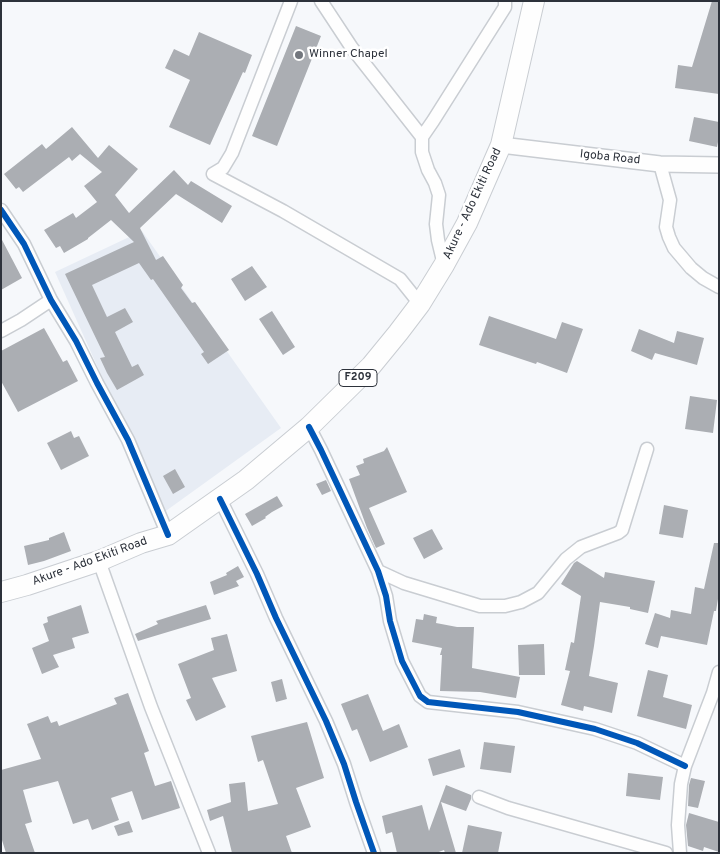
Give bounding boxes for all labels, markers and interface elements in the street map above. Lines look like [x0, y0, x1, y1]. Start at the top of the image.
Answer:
place label: Winner Chapel [309, 48, 388, 62]
marker: Winner Chapel [293, 49, 305, 61]
street label: Akure - Ado Ekiti Road [441, 146, 505, 262]
street label: Igoba Road [579, 148, 641, 168]
road number: F209 [339, 369, 377, 386]
street label: Akure - Ado Ekiti Road [31, 534, 149, 590]

